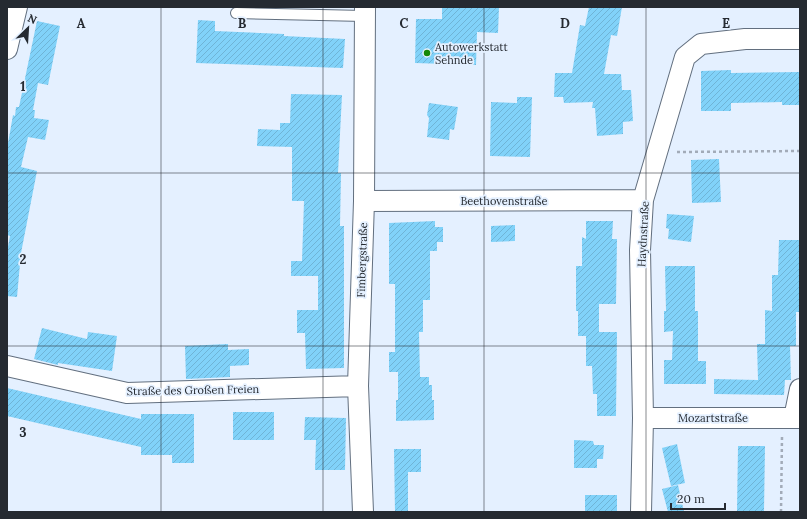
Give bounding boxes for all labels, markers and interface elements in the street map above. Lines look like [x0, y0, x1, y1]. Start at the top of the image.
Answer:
north arrow [8, 8, 48, 48]
text: N [25, 11, 39, 27]
text: A [77, 15, 86, 32]
text: B [238, 15, 247, 32]
text: C [400, 15, 409, 32]
text: D [560, 15, 570, 32]
text: E [722, 15, 730, 32]
place label: Autowerkstatt Sehnde [434, 40, 509, 67]
marker: Autowerkstatt Sehnde [422, 48, 432, 58]
text: 1 [20, 78, 26, 95]
street label: Beethovenstraße [460, 194, 548, 208]
street label: Haydnstraße [634, 201, 652, 267]
street label: Fimbergstraße [354, 222, 370, 298]
text: 2 [20, 251, 27, 268]
street label: Straße des Großen Freien [127, 382, 260, 398]
street label: Mozartstraße [678, 411, 748, 425]
text: 3 [19, 424, 27, 441]
scale bar [671, 485, 725, 511]
text: 20 m [677, 491, 705, 506]

